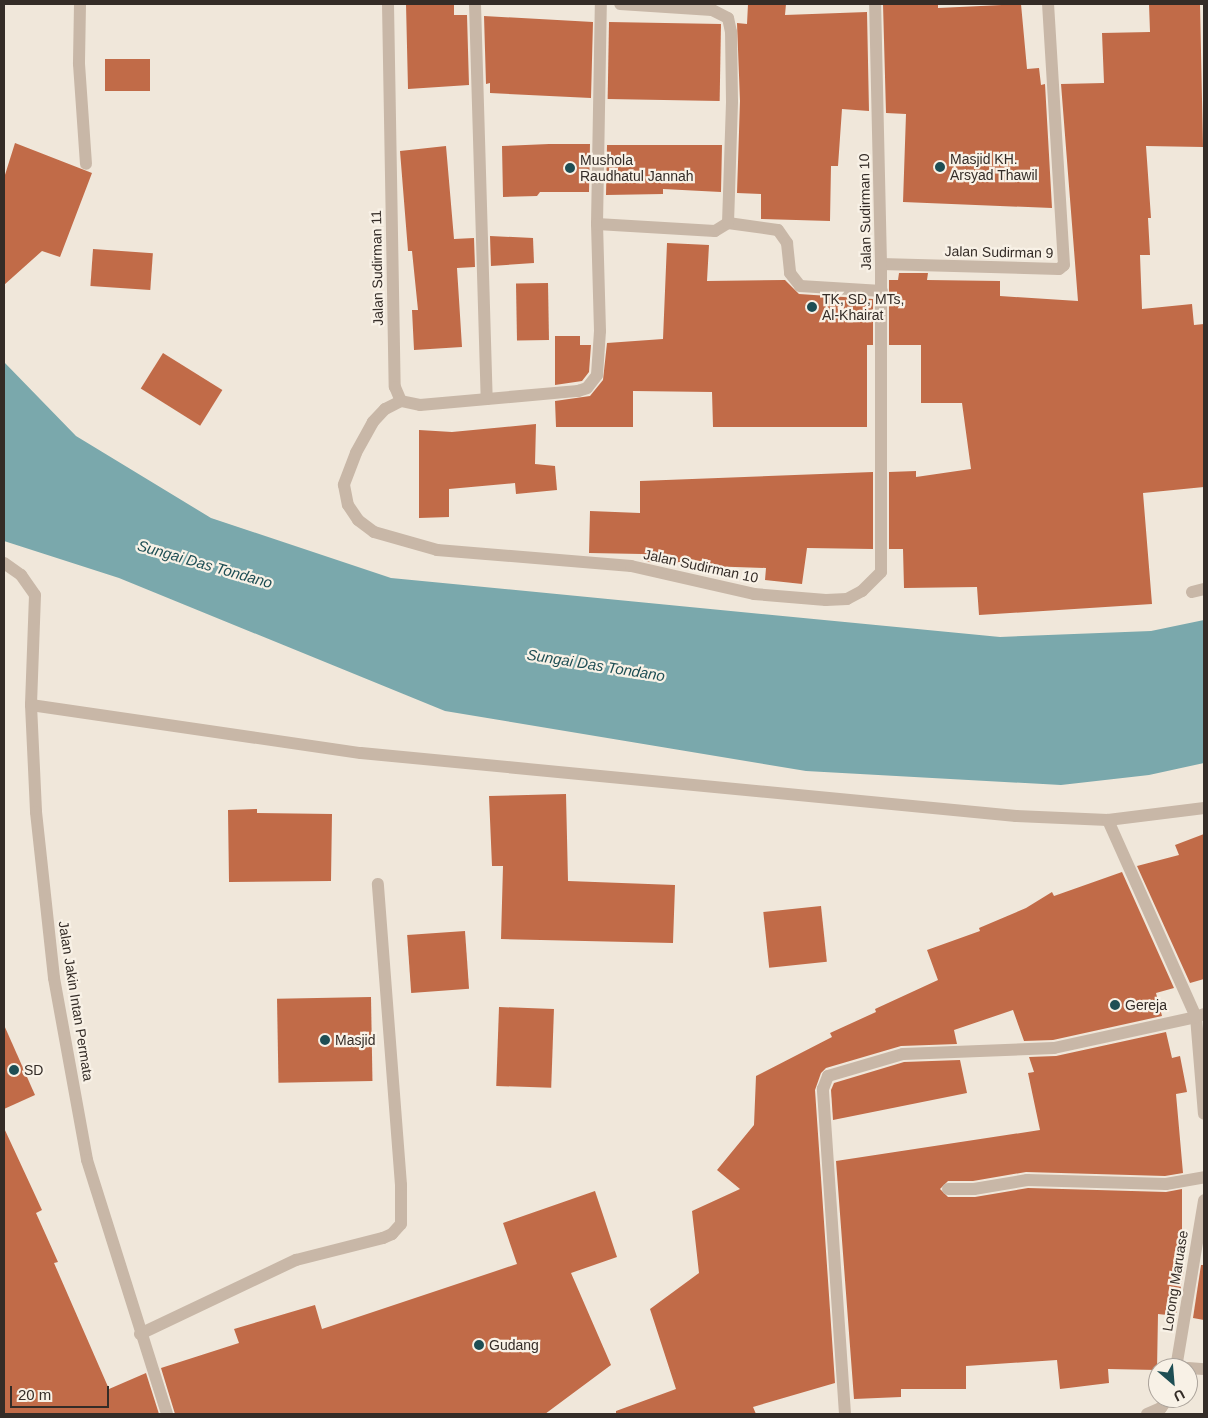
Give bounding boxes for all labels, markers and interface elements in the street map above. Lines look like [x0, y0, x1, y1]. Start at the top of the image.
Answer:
place label: Masjid KH. Arsyad Thawil [950, 151, 1038, 184]
place label: Mushola Raudhatul Jannah [580, 152, 694, 184]
street label: Jalan Sudirman 10 [856, 153, 874, 271]
marker: Masjid KH. Arsyad Thawil [934, 161, 946, 173]
marker: Mushola Raudhatul Jannah [564, 162, 576, 174]
street label: Jalan Sudirman 11 [368, 210, 386, 326]
street label: Jalan Sudirman 9 [944, 243, 1054, 261]
place label: TK, SD, MTs, Al-Khairat [822, 291, 904, 324]
marker: TK, SD, MTs, Al-Khairat [806, 301, 818, 313]
water label: Sungai Das Tondano [135, 536, 275, 592]
street label: Jalan Sudirman 10 [642, 546, 760, 586]
water label: Sungai Das Tondano [526, 645, 666, 685]
street label: Jalan Jakin Intan Permata [55, 920, 97, 1082]
place label: Gereja [1125, 997, 1167, 1013]
marker: Gereja [1109, 999, 1121, 1011]
place label: Masjid [335, 1032, 375, 1048]
marker: Masjid [319, 1034, 331, 1046]
place label: SD [24, 1062, 43, 1078]
marker: SD [8, 1064, 20, 1076]
street label: Lorong Maruase [1159, 1229, 1191, 1333]
place label: Gudang [489, 1337, 539, 1353]
marker: Gudang [473, 1339, 485, 1351]
north arrow [1148, 1358, 1198, 1408]
scale bar [12, 1376, 111, 1408]
text: 20 m [18, 1386, 51, 1403]
text: U [1171, 1386, 1187, 1405]

